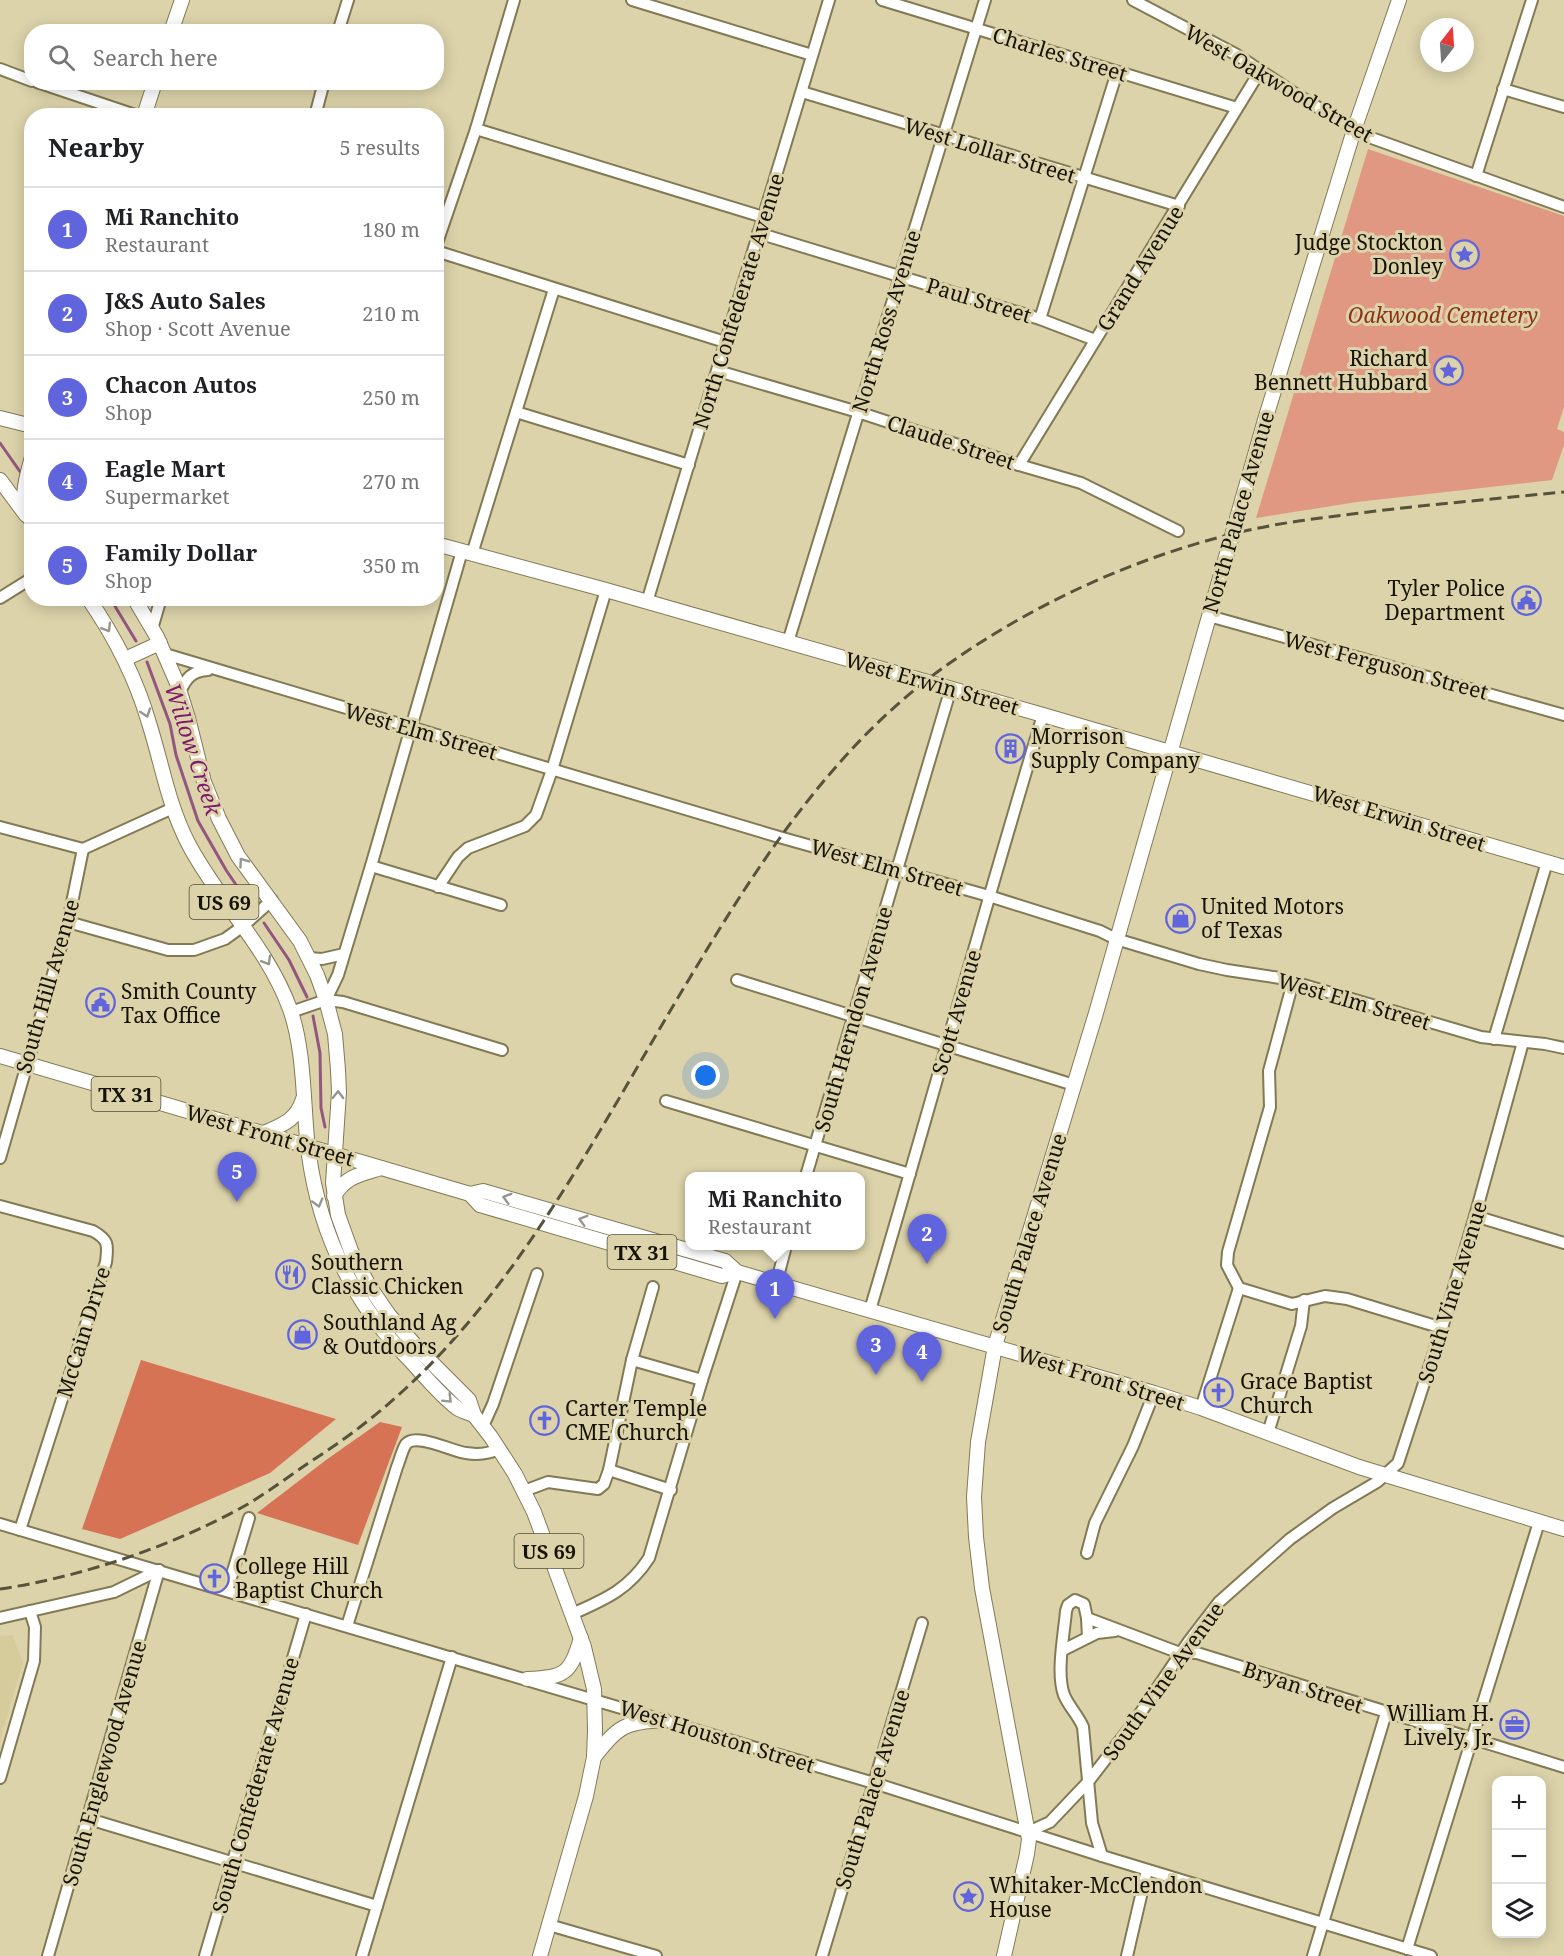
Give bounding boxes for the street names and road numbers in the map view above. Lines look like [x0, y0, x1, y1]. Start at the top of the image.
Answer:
street label: West Oakwood Street [1180, 18, 1378, 148]
street label: Charles Street [989, 20, 1131, 88]
street label: West Lollar Street [901, 111, 1079, 189]
street label: North Confederate Avenue [686, 170, 790, 432]
street label: Grand Avenue [1090, 200, 1190, 336]
street label: North Ross Avenue [845, 226, 927, 416]
street label: Paul Street [923, 271, 1035, 329]
street label: Claude Street [884, 408, 1018, 476]
street label: North Palace Avenue [1196, 408, 1280, 616]
street label: West Ferguson Street [1281, 624, 1491, 706]
street label: West Erwin Street [842, 645, 1022, 721]
street label: West Elm Street [341, 696, 501, 766]
street label: West Erwin Street [1309, 778, 1489, 858]
street label: West Elm Street [807, 832, 967, 902]
road number: US 69 [190, 885, 258, 919]
street label: South Hill Avenue [9, 896, 85, 1076]
street label: South Herndon Avenue [807, 903, 899, 1135]
street label: Scott Avenue [925, 946, 987, 1078]
street label: West Elm Street [1274, 966, 1434, 1036]
road number: TX 31 [92, 1077, 160, 1111]
street label: West Front Street [183, 1098, 357, 1172]
street label: South Palace Avenue [985, 1129, 1073, 1337]
street label: South Vine Avenue [1411, 1197, 1493, 1387]
road number: TX 31 [608, 1235, 676, 1269]
street label: McCain Drive [50, 1263, 116, 1401]
street label: West Front Street [1014, 1339, 1188, 1417]
road number: US 69 [514, 1534, 584, 1568]
street label: South Vine Avenue [1096, 1596, 1230, 1766]
street label: South Englewood Avenue [55, 1637, 153, 1889]
street label: South Confederate Avenue [205, 1654, 305, 1916]
street label: Bryan Street [1239, 1654, 1367, 1720]
street label: South Palace Avenue [828, 1685, 916, 1893]
street label: West Houston Street [616, 1693, 818, 1779]

